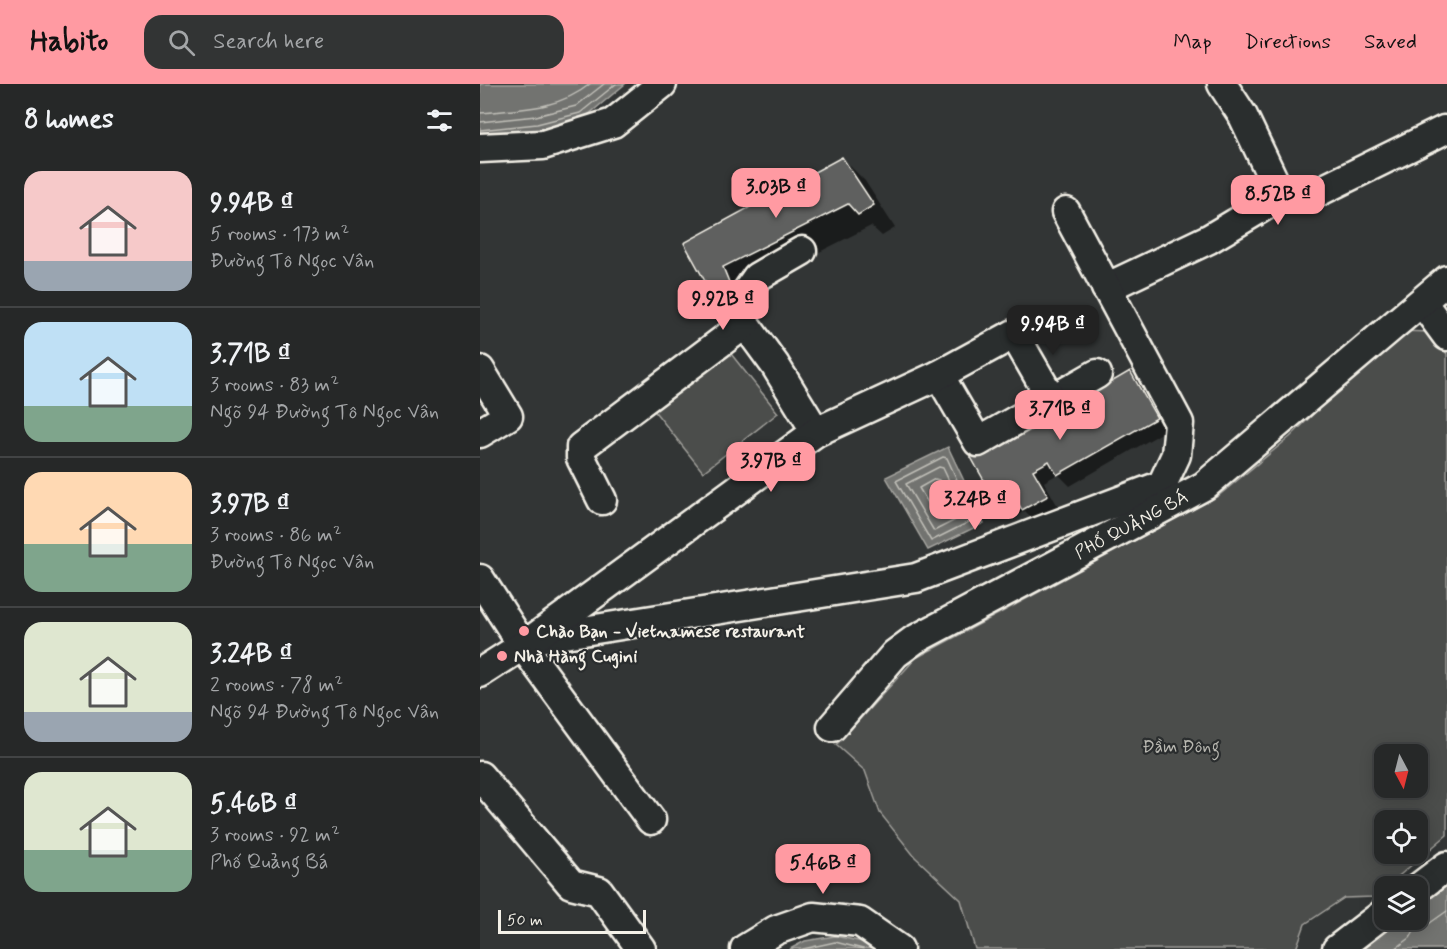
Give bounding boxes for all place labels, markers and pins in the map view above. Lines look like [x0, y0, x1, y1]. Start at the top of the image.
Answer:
pin: 3.03B ₫ [721, 168, 831, 219]
pin: 8.52B ₫ [1223, 175, 1333, 226]
pin: 9.92B ₫ [668, 280, 778, 331]
pin: 9.94B ₫ [998, 305, 1108, 356]
pin: 3.71B ₫ [1005, 390, 1115, 441]
pin: 3.97B ₫ [716, 442, 826, 493]
pin: 3.24B ₫ [920, 480, 1030, 531]
place label: Chào Bạn - Vietnamese restaurant [536, 620, 806, 644]
marker: Chào Bạn - Vietnamese restaurant [517, 624, 531, 638]
place label: Nhà Hàng Cugini [514, 645, 637, 671]
marker: Nhà Hàng Cugini [495, 649, 509, 663]
pin: 5.46B ₫ [768, 844, 878, 895]

